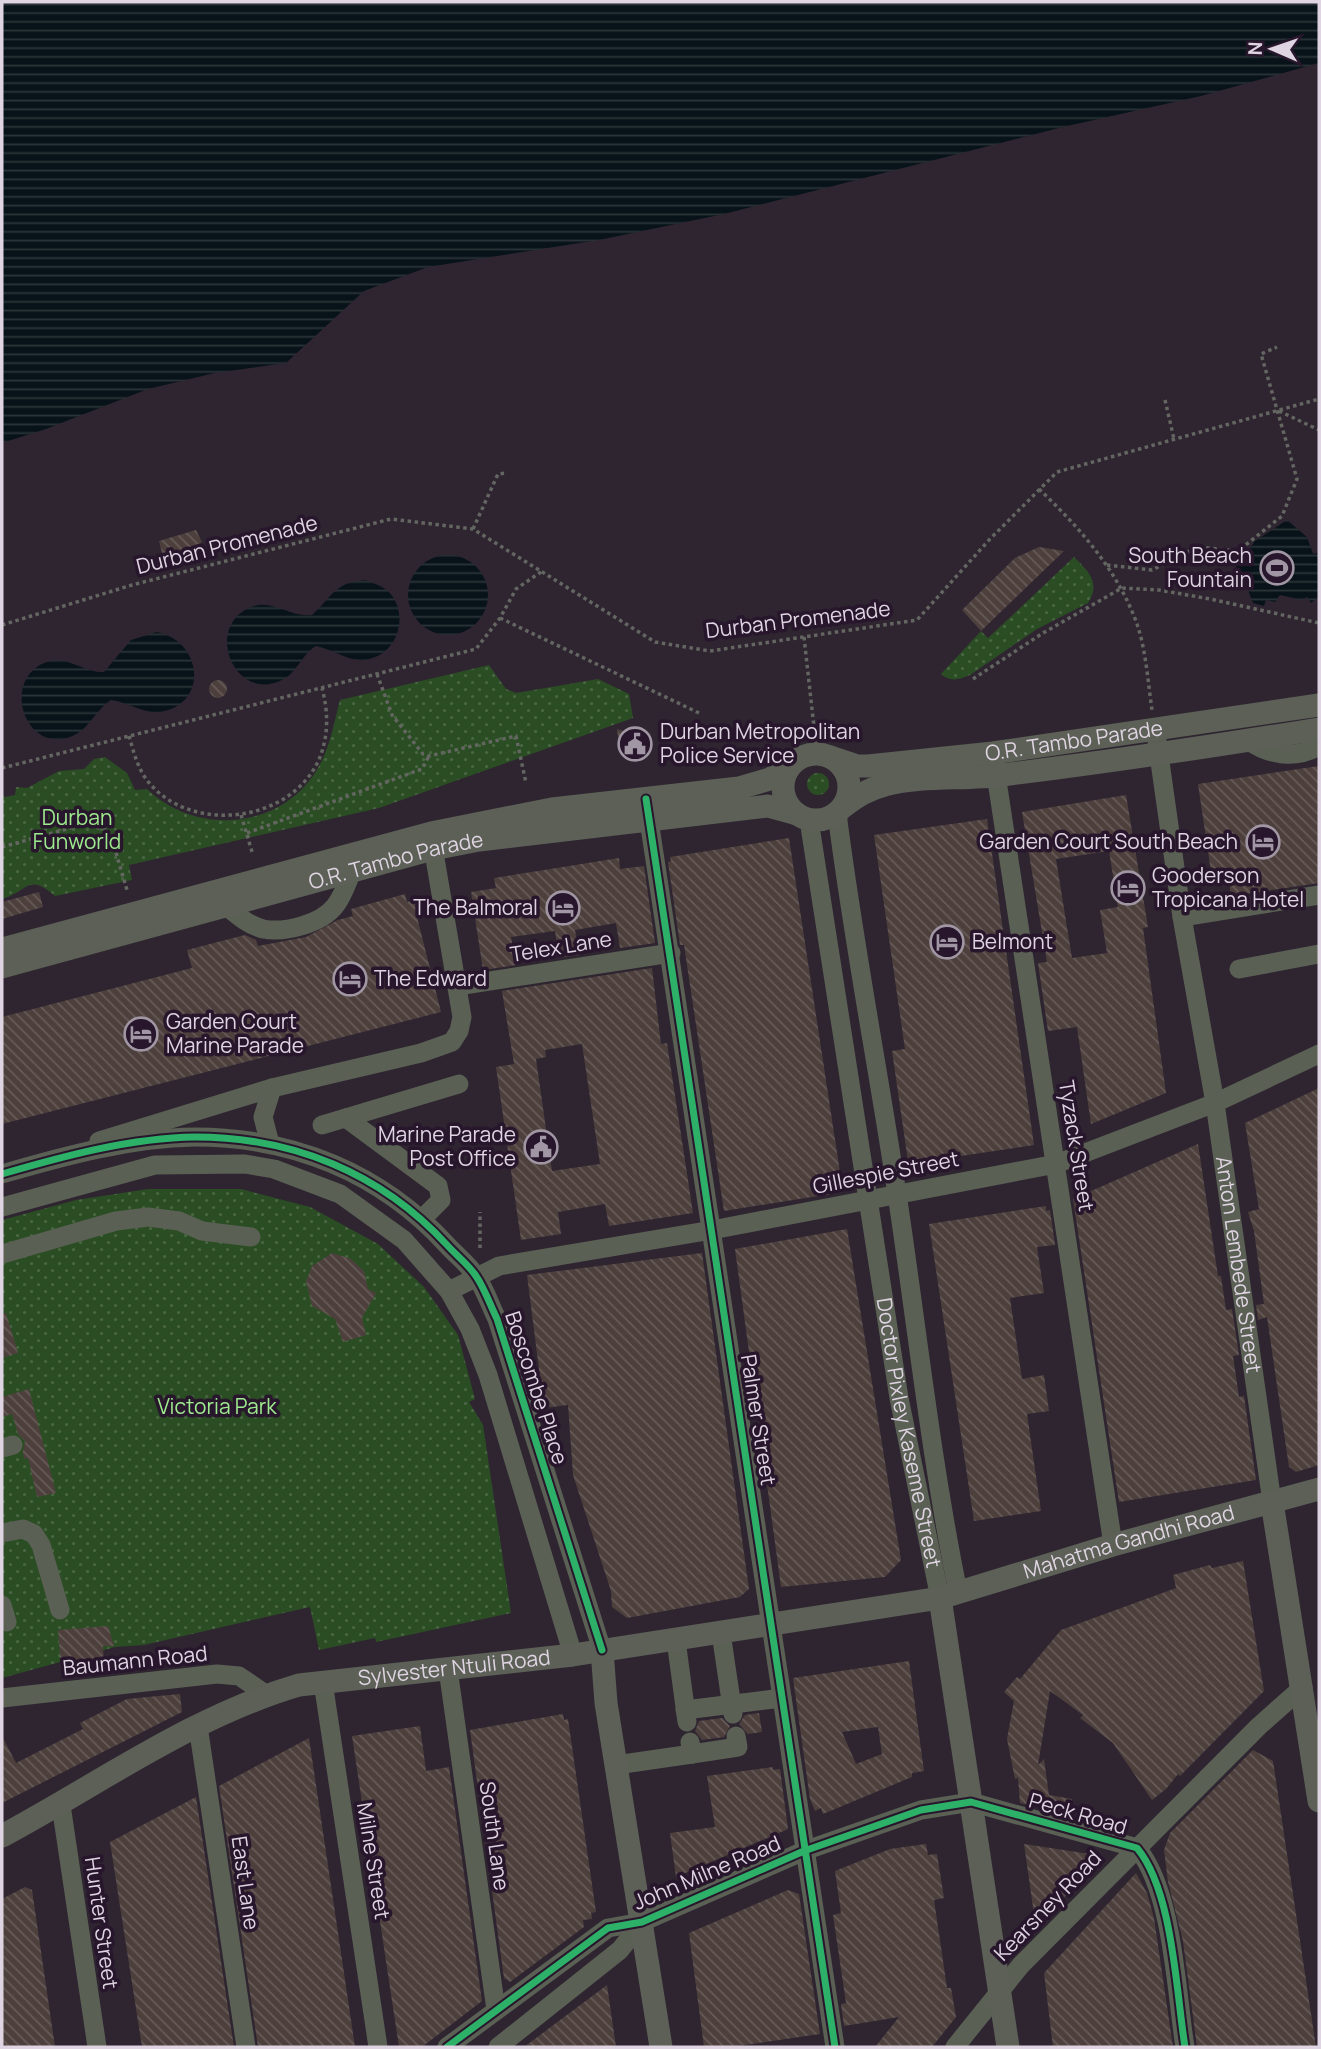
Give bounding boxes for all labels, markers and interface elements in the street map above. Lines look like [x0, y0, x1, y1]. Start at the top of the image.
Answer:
north arrow [1237, 14, 1307, 84]
text: N [1242, 41, 1268, 56]
street label: Durban Promenade [133, 508, 320, 580]
place label: South Beach Fountain [1128, 541, 1252, 593]
sports icon: South Beach Fountain [1258, 549, 1296, 587]
street label: Durban Promenade [704, 594, 892, 644]
street label: O.R. Tambo Parade [984, 713, 1165, 767]
place label: Durban Metropolitan Police Service [660, 717, 860, 769]
public building icon: Durban Metropolitan Police Service [616, 725, 654, 763]
park label: Durban Funworld [33, 803, 121, 855]
hotel icon: Garden Court South Beach [1244, 823, 1282, 861]
street label: O.R. Tambo Parade [305, 825, 485, 895]
place label: Garden Court South Beach [979, 827, 1238, 855]
place label: Gooderson Tropicana Hotel [1152, 861, 1304, 913]
hotel icon: Gooderson Tropicana Hotel [1109, 869, 1147, 907]
hotel icon: The Balmoral [544, 889, 582, 927]
place label: The Balmoral [413, 893, 538, 921]
hotel icon: Belmont [928, 923, 966, 961]
street label: Telex Lane [508, 924, 614, 968]
place label: Belmont [972, 927, 1053, 955]
hotel icon: The Edward [331, 960, 369, 998]
place label: The Edward [374, 964, 487, 992]
place label: Garden Court Marine Parade [166, 1007, 304, 1059]
hotel icon: Garden Court Marine Parade [122, 1015, 160, 1053]
street label: Tyzack Street [1053, 1078, 1101, 1213]
place label: Marine Parade Post Office [378, 1120, 516, 1172]
public building icon: Marine Parade Post Office [522, 1128, 560, 1166]
street label: Gillespie Street [810, 1144, 961, 1200]
street label: Anton Lembede Street [1210, 1154, 1268, 1375]
street label: Doctor Pixley Kaseme Street [871, 1296, 948, 1570]
street label: Boscombe Place [499, 1308, 575, 1468]
street label: Palmer Street [735, 1352, 783, 1487]
park label: Victoria Park [157, 1392, 277, 1420]
street label: Mahatma Gandhi Road [1020, 1498, 1237, 1585]
street label: Baumann Road [61, 1638, 209, 1682]
street label: Sylvester Ntuli Road [356, 1643, 552, 1691]
street label: South Lane [473, 1779, 517, 1892]
street label: Peck Road [1026, 1786, 1131, 1840]
street label: Milne Street [351, 1800, 397, 1921]
street label: John Milne Road [629, 1828, 785, 1916]
street label: East Lane [226, 1834, 266, 1932]
street label: Kearsney Road [988, 1844, 1107, 1966]
street label: Hunter Street [79, 1855, 125, 1991]

